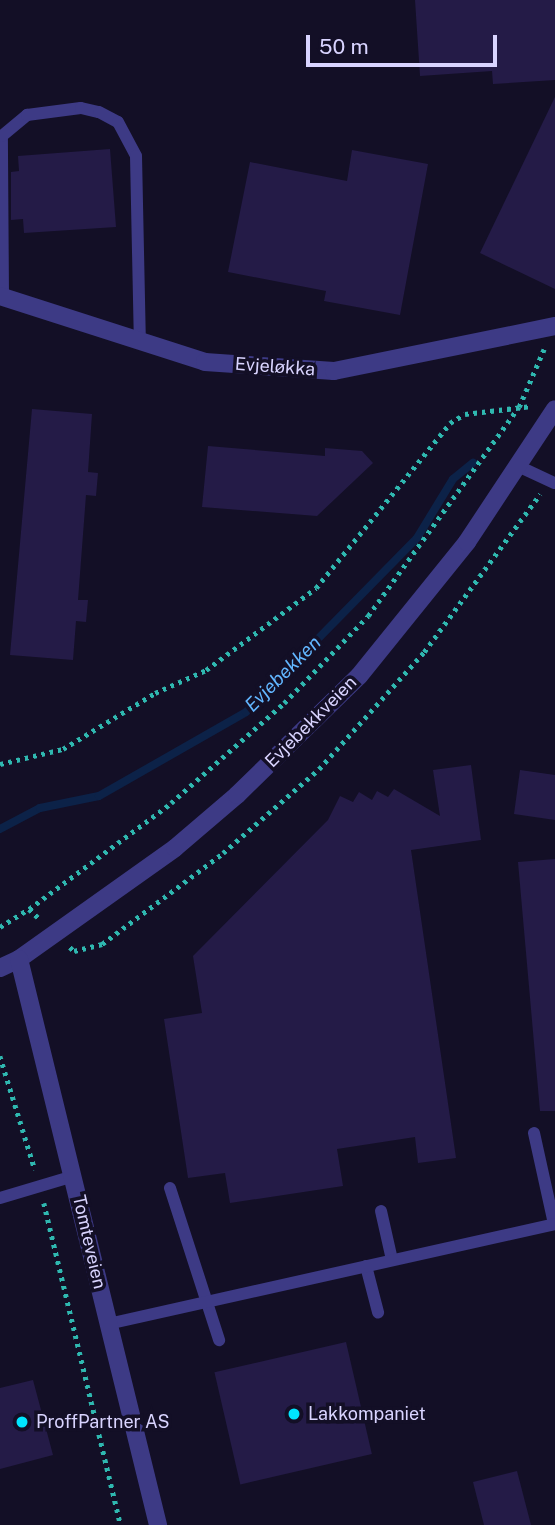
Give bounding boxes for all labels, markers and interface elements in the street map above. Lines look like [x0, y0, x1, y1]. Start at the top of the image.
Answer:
scale bar [310, 21, 501, 65]
text: 50 m [319, 34, 369, 59]
street label: Evjeløkka [234, 353, 316, 381]
water label: Evjebekken [240, 631, 326, 717]
street label: Evjebekkveien [261, 672, 361, 772]
street label: Tomteveien [68, 1193, 110, 1291]
place label: Lakkompaniet [308, 1403, 426, 1425]
marker: Lakkompaniet [286, 1406, 302, 1422]
place label: ProffPartner AS [36, 1411, 170, 1433]
marker: ProffPartner AS [14, 1414, 30, 1430]

